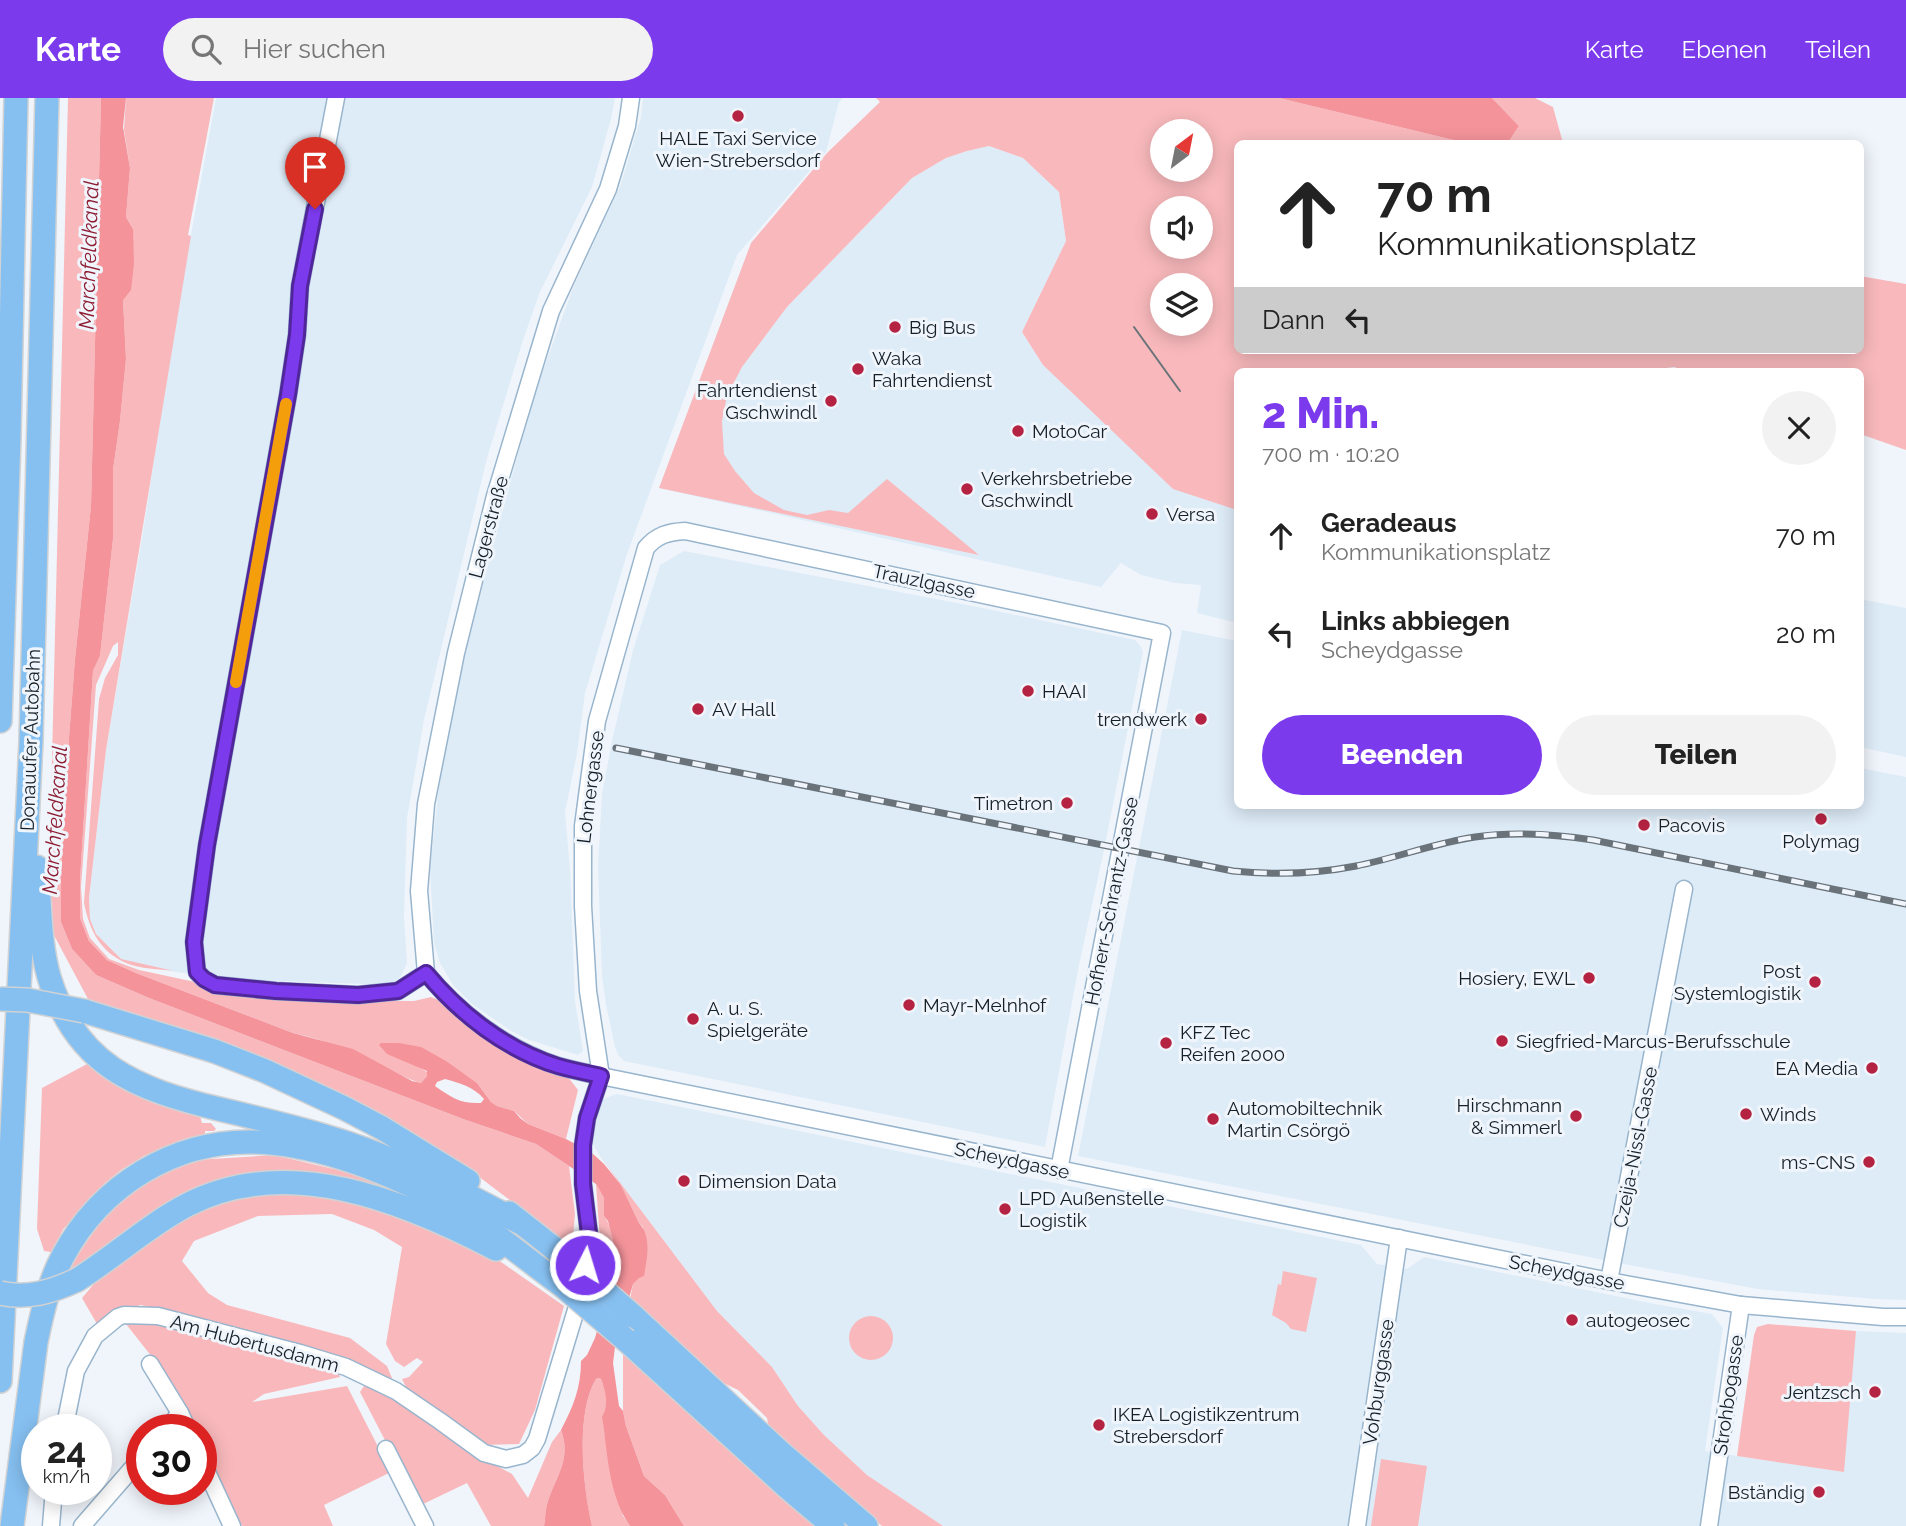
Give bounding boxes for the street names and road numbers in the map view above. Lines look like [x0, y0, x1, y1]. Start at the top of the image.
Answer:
street label: Lagerstraße [464, 473, 512, 581]
street label: Trauzlgasse [871, 559, 977, 603]
street label: Donauufer Autobahn [16, 649, 44, 831]
street label: Lohnergasse [572, 729, 608, 845]
street label: Hofherr-Schrantz-Gasse [1080, 795, 1142, 1007]
street label: Czeija-Nissl-Gasse [1609, 1065, 1661, 1229]
street label: Scheydgasse [952, 1137, 1072, 1183]
street label: Scheydgasse [1507, 1250, 1627, 1294]
street label: Am Hubertusdamm [168, 1310, 342, 1376]
street label: Vohburggasse [1358, 1318, 1398, 1446]
street label: Strohbogasse [1709, 1334, 1747, 1456]

